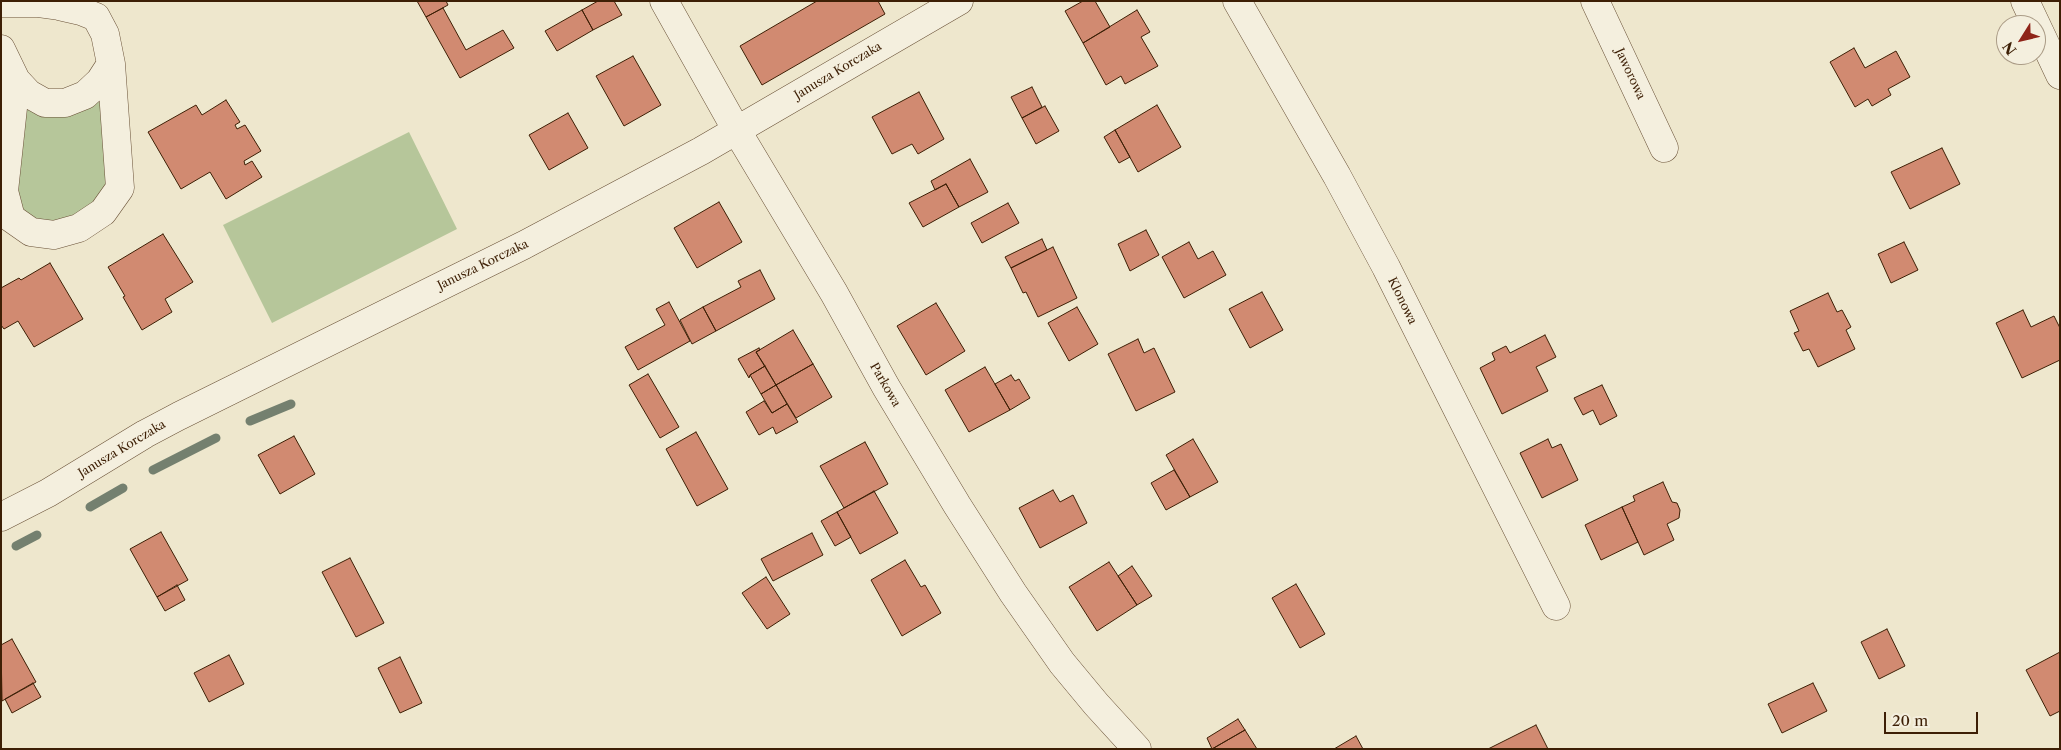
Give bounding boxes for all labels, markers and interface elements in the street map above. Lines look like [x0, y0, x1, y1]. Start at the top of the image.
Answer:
north arrow [1996, 15, 2046, 65]
text: N [1999, 38, 2021, 58]
street label: Janusza Korczaka [792, 39, 884, 103]
street label: Jaworowa [1612, 46, 1648, 102]
street label: Janusza Korczaka [435, 237, 531, 293]
street label: Klonowa [1384, 275, 1420, 327]
street label: Parkowa [867, 360, 903, 410]
street label: Janusza Korczaka [76, 417, 168, 481]
scale bar [1886, 702, 1980, 734]
text: 20 m [1892, 711, 1928, 730]

